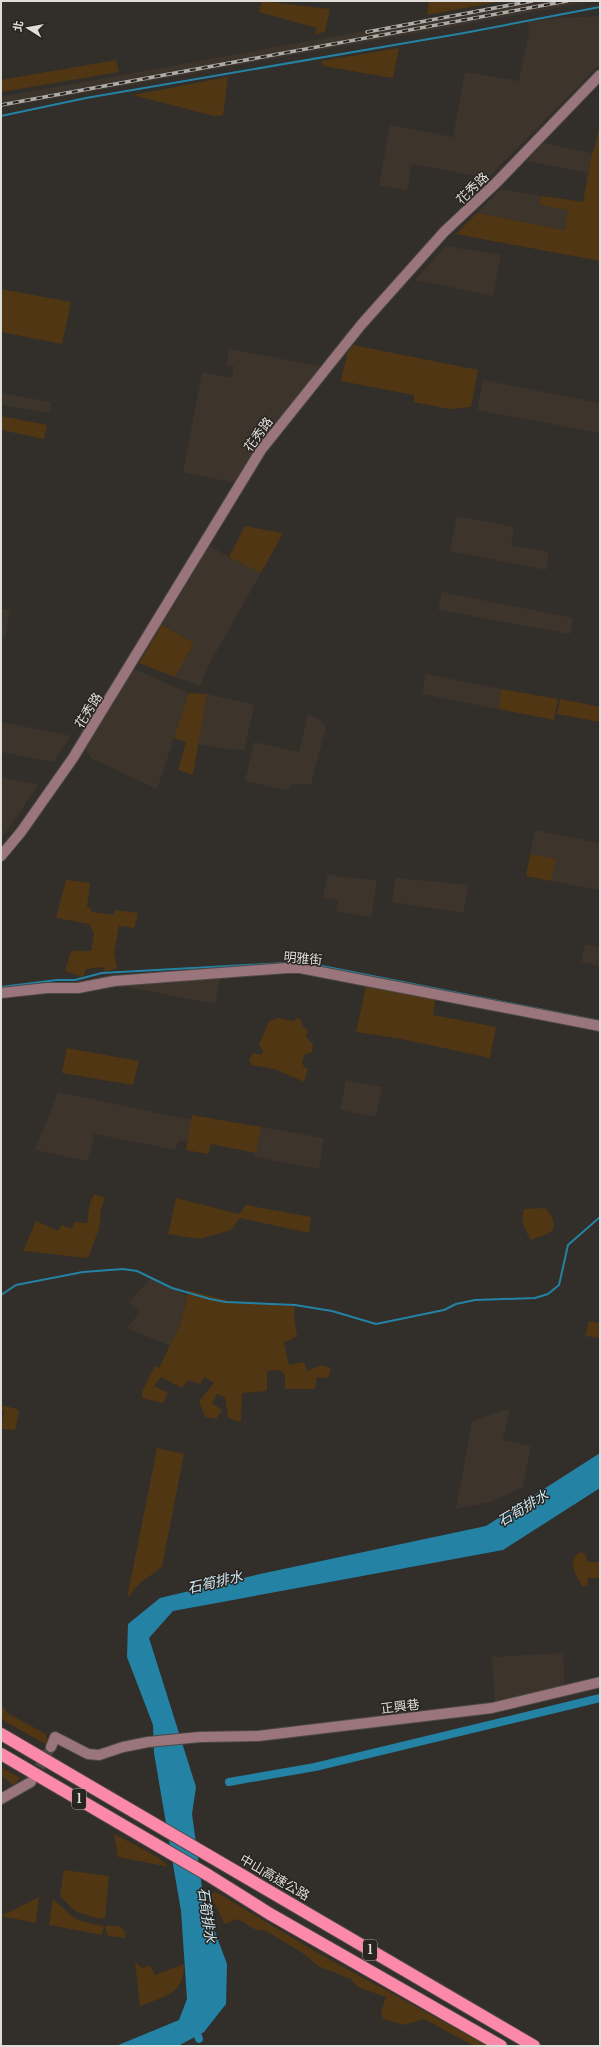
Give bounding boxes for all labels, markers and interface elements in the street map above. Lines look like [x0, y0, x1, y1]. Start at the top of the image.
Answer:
north arrow [8, 8, 48, 48]
text: 北 [10, 19, 26, 33]
street label: 花秀路 [452, 169, 492, 208]
street label: 花秀路 [240, 414, 277, 455]
street label: 花秀路 [71, 689, 106, 731]
street label: 明雅街 [283, 948, 323, 969]
water label: 石筍排水 [494, 1485, 552, 1530]
water label: 石筍排水 [186, 1567, 245, 1597]
street label: 正興巷 [380, 1696, 420, 1717]
road number: 1 [72, 1789, 86, 1809]
street label: 中山高速公路 [237, 1851, 313, 1904]
water label: 石筍排水 [194, 1886, 220, 1945]
road number: 1 [363, 1940, 377, 1960]

